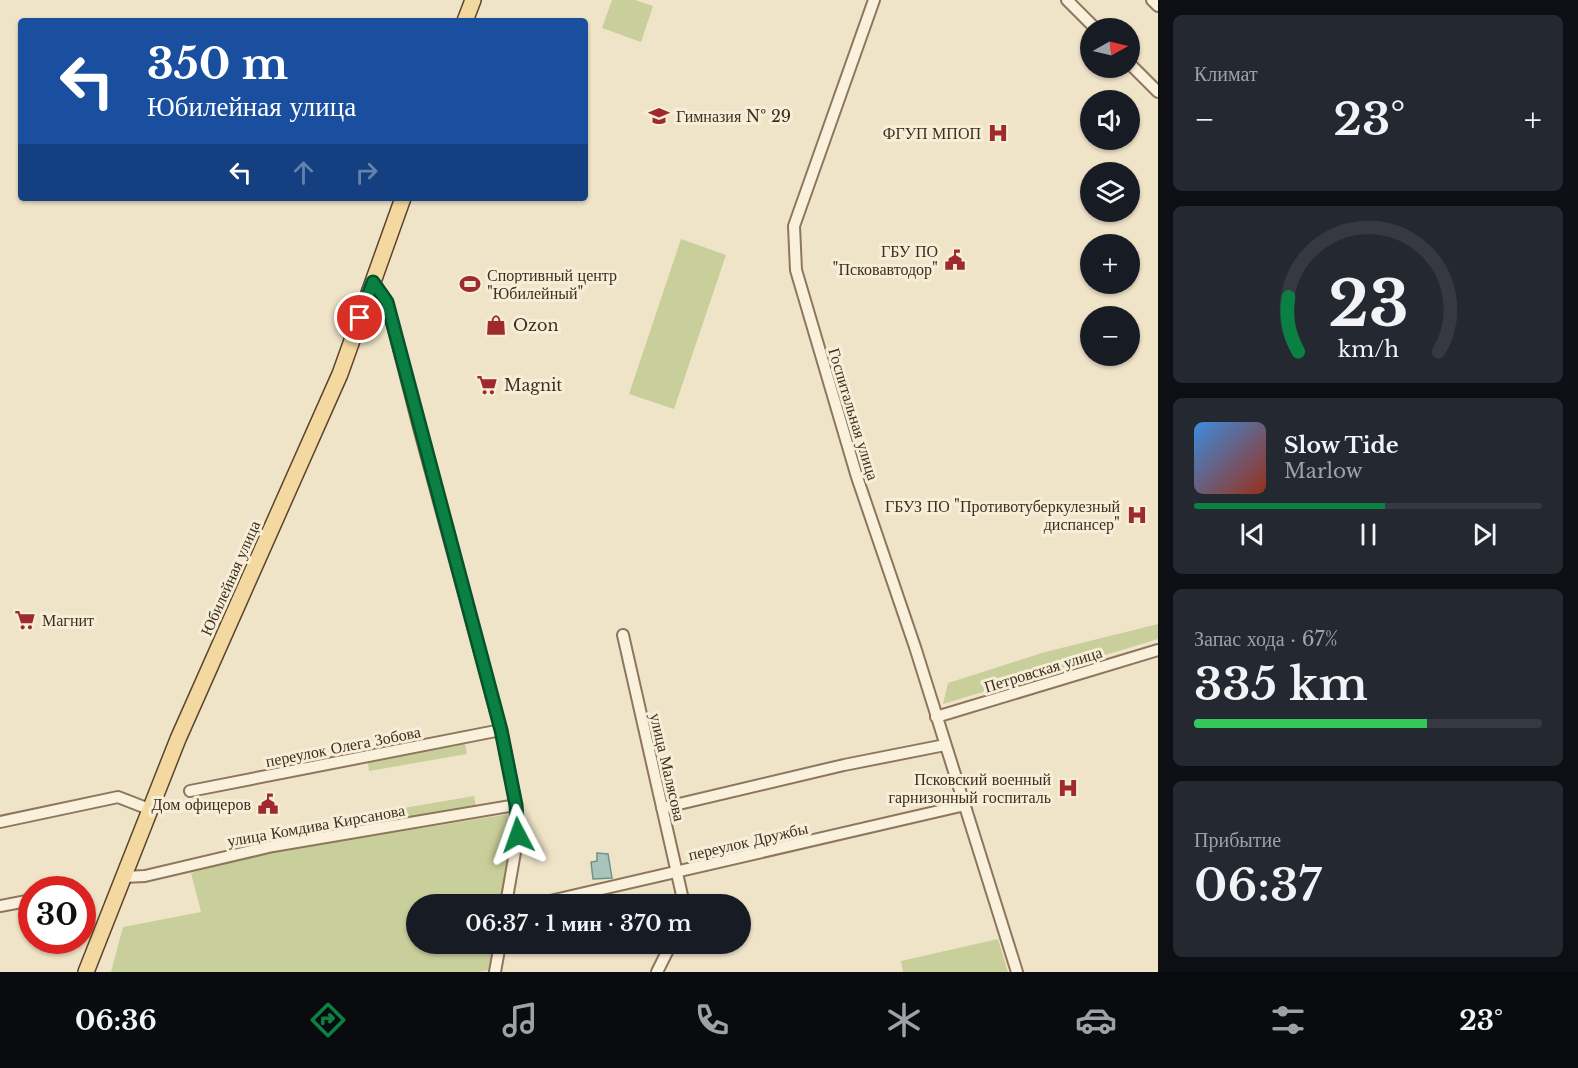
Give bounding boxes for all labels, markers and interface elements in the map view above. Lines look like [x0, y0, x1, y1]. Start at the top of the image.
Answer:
north arrow [1080, 18, 1140, 78]
map controls [1080, 18, 1140, 366]
text: 350 m [147, 38, 288, 90]
icon: left [48, 42, 126, 120]
text: Климат [1194, 62, 1258, 86]
text: Юбилейная улица [147, 90, 356, 123]
button: sound [1080, 90, 1140, 150]
text: 23° [1333, 91, 1406, 147]
text: − [1194, 99, 1215, 140]
text: + [1524, 99, 1542, 140]
school or university icon: Гимназия № 29 [647, 104, 671, 128]
place label: Гимназия № 29 [676, 106, 791, 126]
hospital icon: ФГУП МПОП [986, 121, 1010, 145]
place label: ФГУП МПОП [883, 123, 981, 143]
icon: left [224, 156, 257, 189]
icon: ahead [287, 156, 320, 189]
icon: right [350, 156, 383, 189]
button: layers [1080, 162, 1140, 222]
button: + [1080, 234, 1140, 294]
place label: ГБУ ПО "Псковавтодор" [833, 241, 938, 279]
public building icon: ГБУ ПО "Псковавтодор" [943, 248, 967, 272]
place label: Спортивный центр "Юбилейный" [487, 265, 617, 303]
text: 23 [1328, 265, 1408, 343]
sports icon: Спортивный центр "Юбилейный" [458, 272, 482, 296]
pin [334, 292, 385, 343]
icon: arrive [343, 301, 376, 334]
button: − [1080, 306, 1140, 366]
shop icon: Ozon [484, 313, 508, 337]
place label: Ozon [513, 315, 558, 335]
text: km/h [1338, 336, 1399, 363]
street label: Госпитальная улица [824, 345, 884, 483]
supermarket icon: Magnit [475, 373, 499, 397]
place label: Magnit [504, 375, 562, 395]
text: Slow Tide [1284, 432, 1399, 459]
text: Marlow [1284, 459, 1363, 483]
place label: ГБУЗ ПО "Противотуберкулезный диспансер" [885, 496, 1120, 534]
hospital icon: ГБУЗ ПО "Противотуберкулезный диспансер" [1125, 503, 1149, 527]
street label: Юбилейная улица [196, 517, 264, 639]
icon: previous [1236, 518, 1269, 551]
icon: pause [1352, 518, 1385, 551]
icon: next [1468, 518, 1501, 551]
supermarket icon: Магнит [13, 608, 37, 632]
place label: Магнит [42, 610, 94, 630]
text: Запас хода · 67% [1194, 627, 1338, 651]
street label: Петровская улица [982, 642, 1104, 696]
text: 335 km [1194, 656, 1368, 712]
street label: улица Малясова [646, 711, 690, 823]
street label: переулок Олега Зобова [264, 721, 422, 771]
place label: Псковский военный гарнизонный госпиталь [888, 769, 1051, 807]
hospital icon: Псковский военный гарнизонный госпиталь [1056, 776, 1080, 800]
public building icon: Дом офицеров [256, 792, 280, 816]
place label: Дом офицеров [152, 794, 251, 814]
street label: улица Комдива Кирсанова [226, 800, 406, 850]
position arrow [486, 803, 550, 867]
street label: переулок Дружбы [686, 817, 810, 864]
text: Прибытие [1194, 828, 1281, 852]
text: 06:37 [1194, 857, 1321, 913]
speed limit sign: 30 [18, 876, 96, 954]
text: 06:37 · 1 мин · 370 m [465, 910, 692, 937]
icon: directions [307, 999, 349, 1041]
icon: music [499, 999, 541, 1041]
icon: phone [691, 999, 733, 1041]
icon: climate [883, 999, 925, 1041]
icon: car [1075, 999, 1117, 1041]
icon: filters [1267, 999, 1309, 1041]
text: 06:36 [75, 1004, 157, 1037]
text: 23° [1459, 1004, 1503, 1037]

